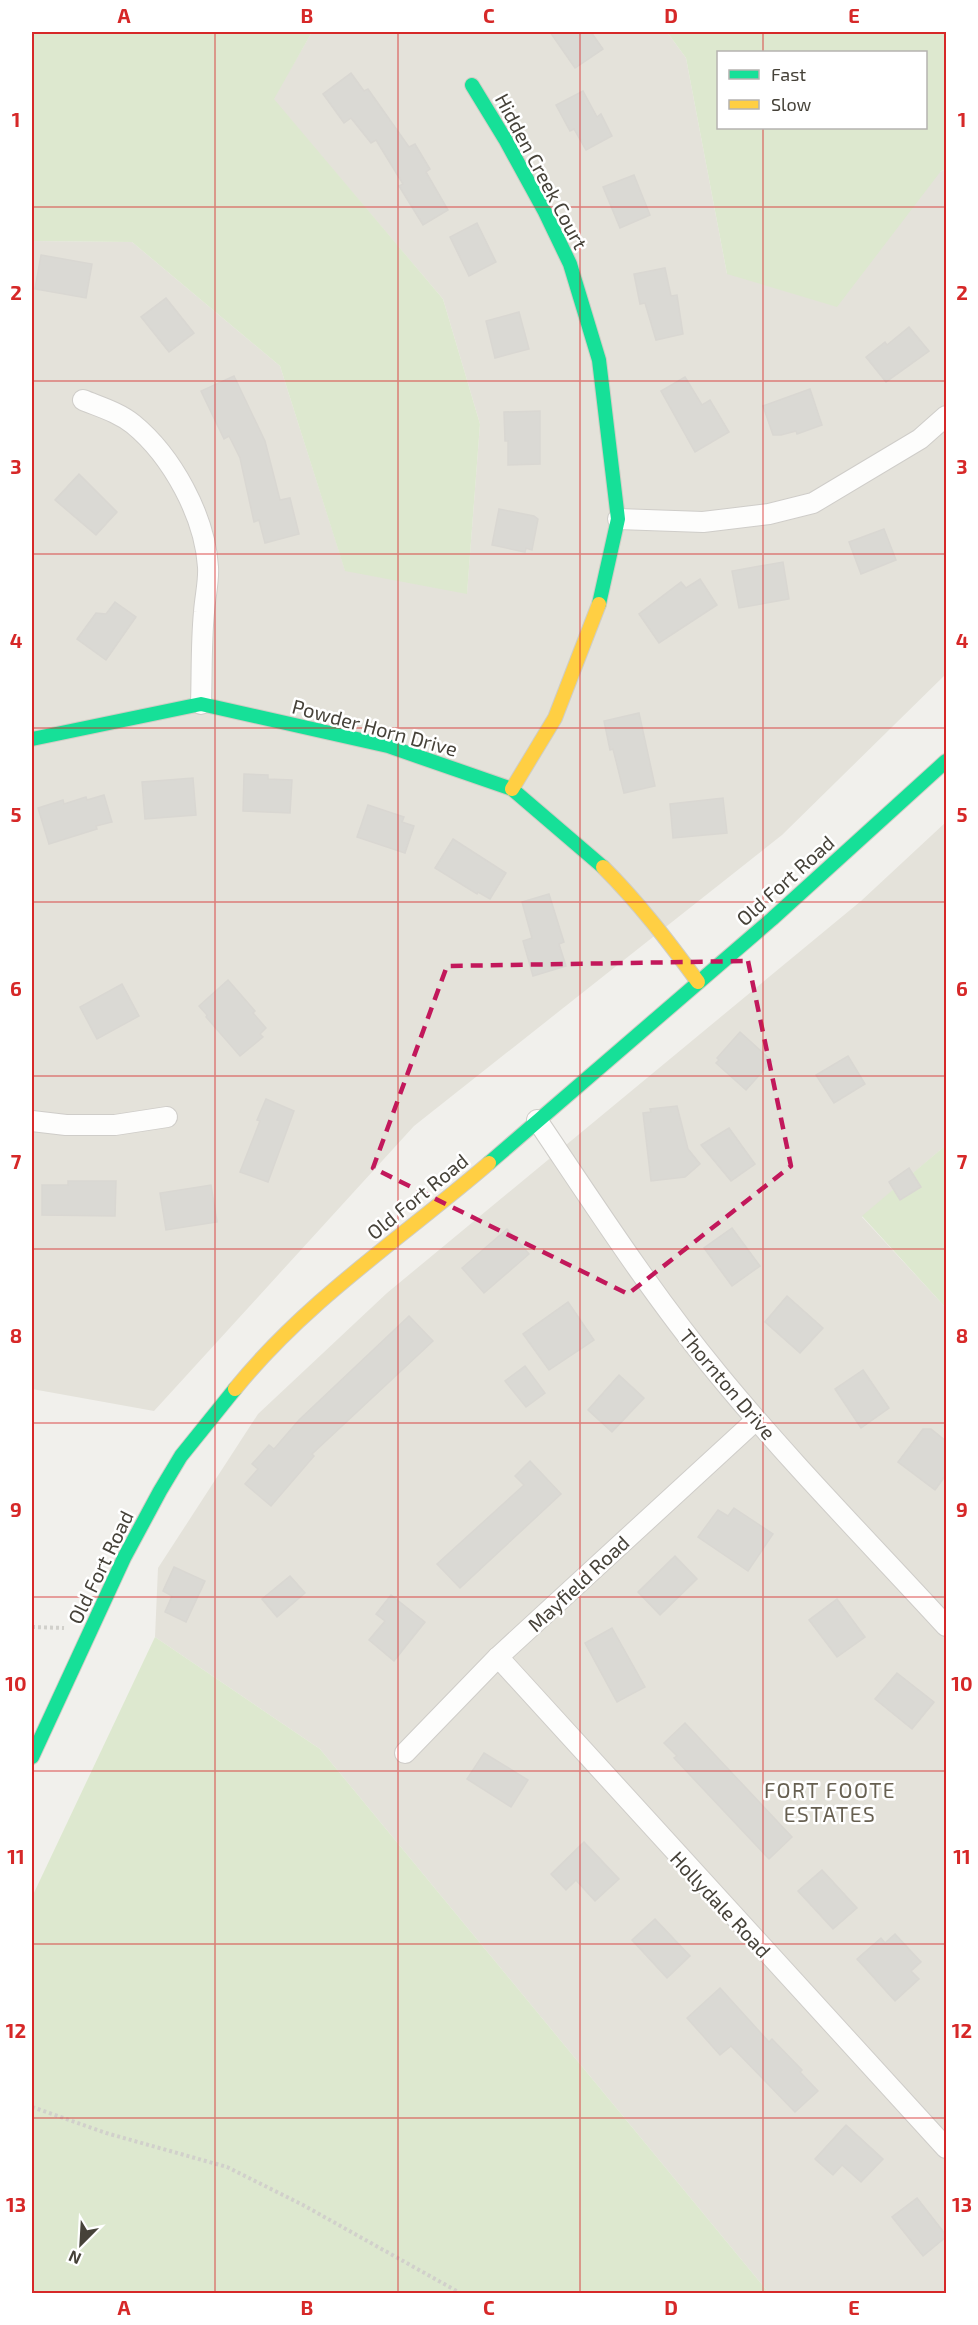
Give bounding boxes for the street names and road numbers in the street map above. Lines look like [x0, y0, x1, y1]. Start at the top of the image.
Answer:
street label: Hidden Creek Court [491, 89, 593, 253]
street label: Powder Horn Drive [290, 693, 460, 761]
street label: Old Fort Road [731, 830, 839, 930]
street label: Old Fort Road [362, 1148, 472, 1244]
street label: Thornton Drive [675, 1324, 781, 1444]
street label: Old Fort Road [62, 1506, 138, 1628]
street label: Mayfield Road [522, 1530, 634, 1636]
street label: Hollydale Road [666, 1846, 776, 1962]

